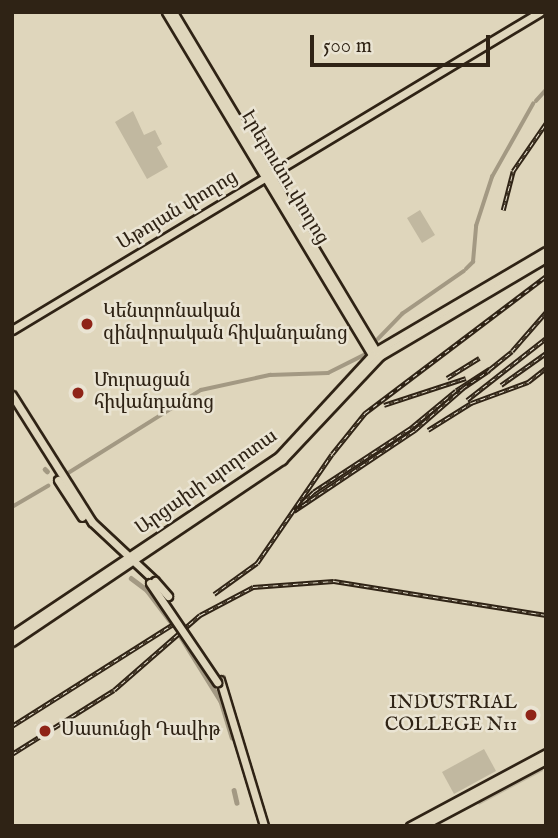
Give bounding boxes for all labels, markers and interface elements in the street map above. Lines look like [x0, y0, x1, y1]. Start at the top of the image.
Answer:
scale bar [313, 21, 493, 65]
text: 500 m [323, 33, 372, 60]
street label: Էրեբունու փողոց [235, 107, 333, 249]
street label: Աթոյան փողոց [114, 166, 242, 256]
place label: Կենտրոնական զինվորական հիվանդանոց [103, 302, 348, 346]
marker: Կենտրոնական զինվորական հիվանդանոց [77, 314, 97, 334]
place label: Մուրացան հիվանդանոց [94, 371, 214, 415]
marker: Մուրացան հիվանդանոց [68, 383, 88, 403]
street label: Արցախի պողոտա [132, 426, 282, 540]
place label: INDUSTRIAL COLLEGE N11 [385, 693, 517, 737]
marker: INDUSTRIAL COLLEGE N11 [523, 707, 539, 723]
place label: Սասունցի Դավիթ [61, 720, 221, 742]
marker: Սասունցի Դավիթ [35, 721, 55, 741]

